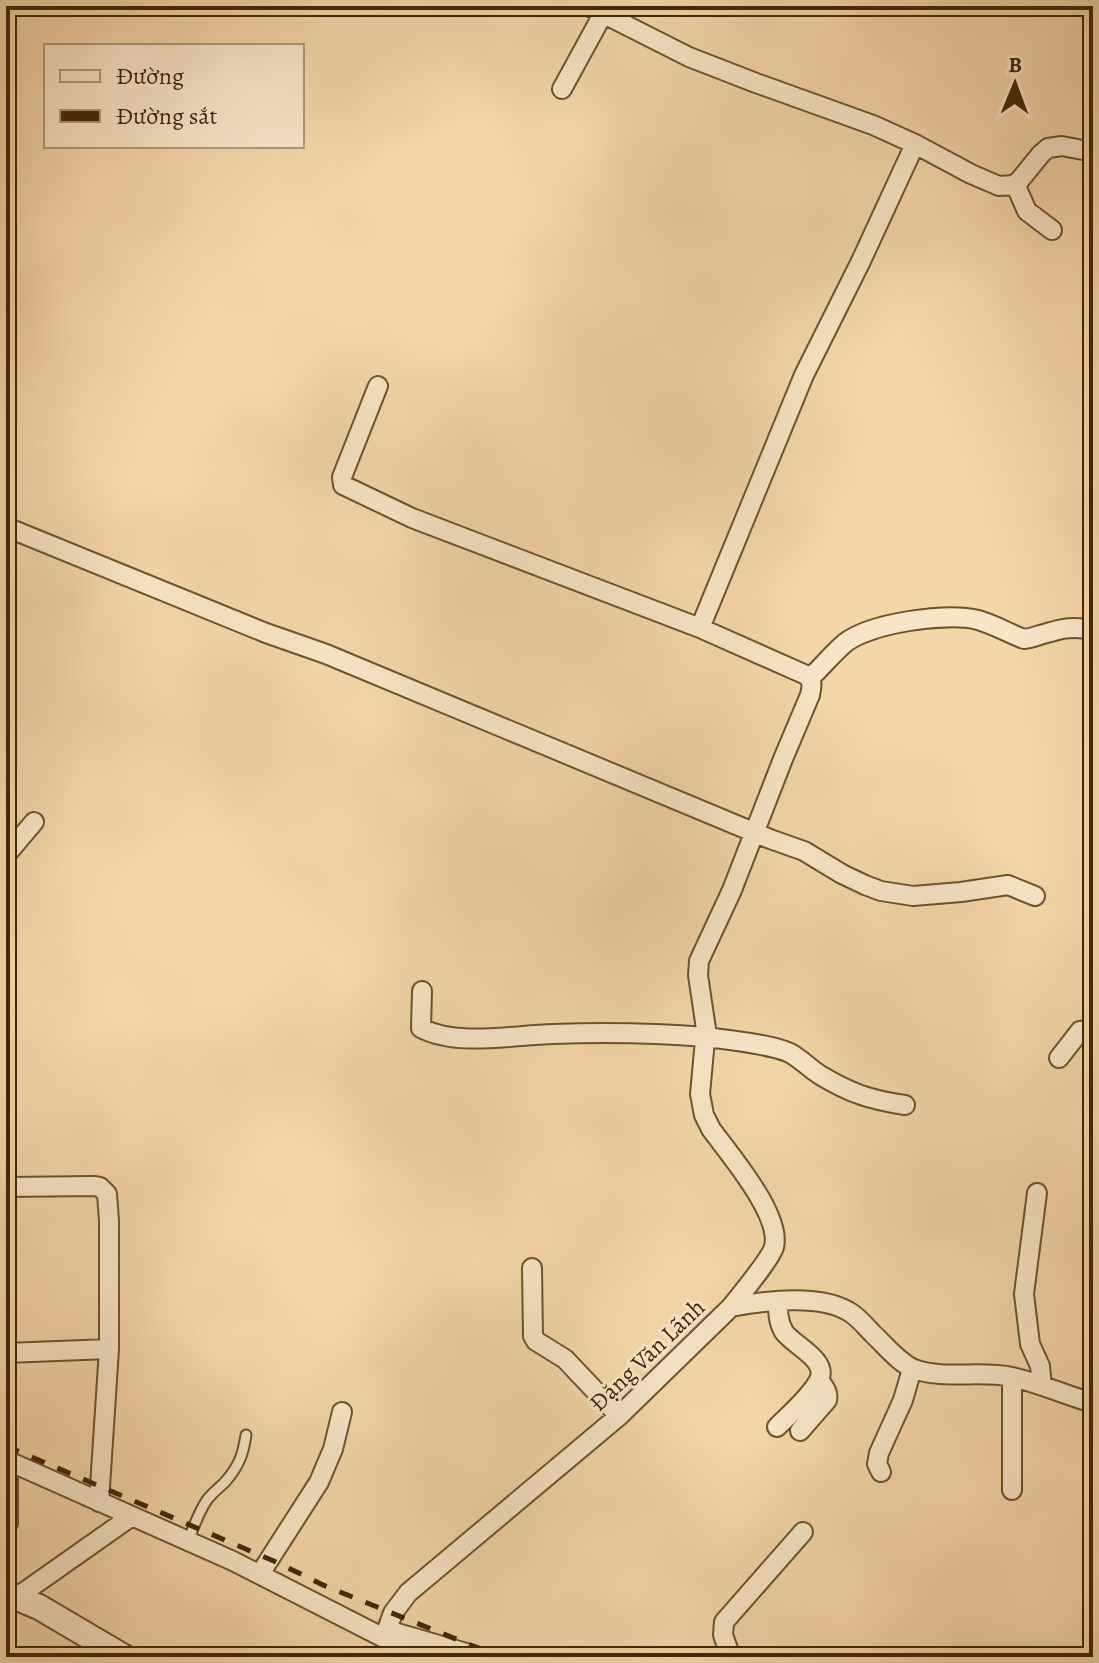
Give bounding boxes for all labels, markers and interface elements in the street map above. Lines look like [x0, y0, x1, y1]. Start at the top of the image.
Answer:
legend [44, 44, 304, 148]
north arrow [975, 44, 1055, 124]
text: B [1008, 50, 1022, 80]
text: Đường [116, 60, 184, 92]
text: Đường sắt [116, 100, 218, 132]
street label: Đặng Văn Lãnh [582, 1291, 712, 1418]

